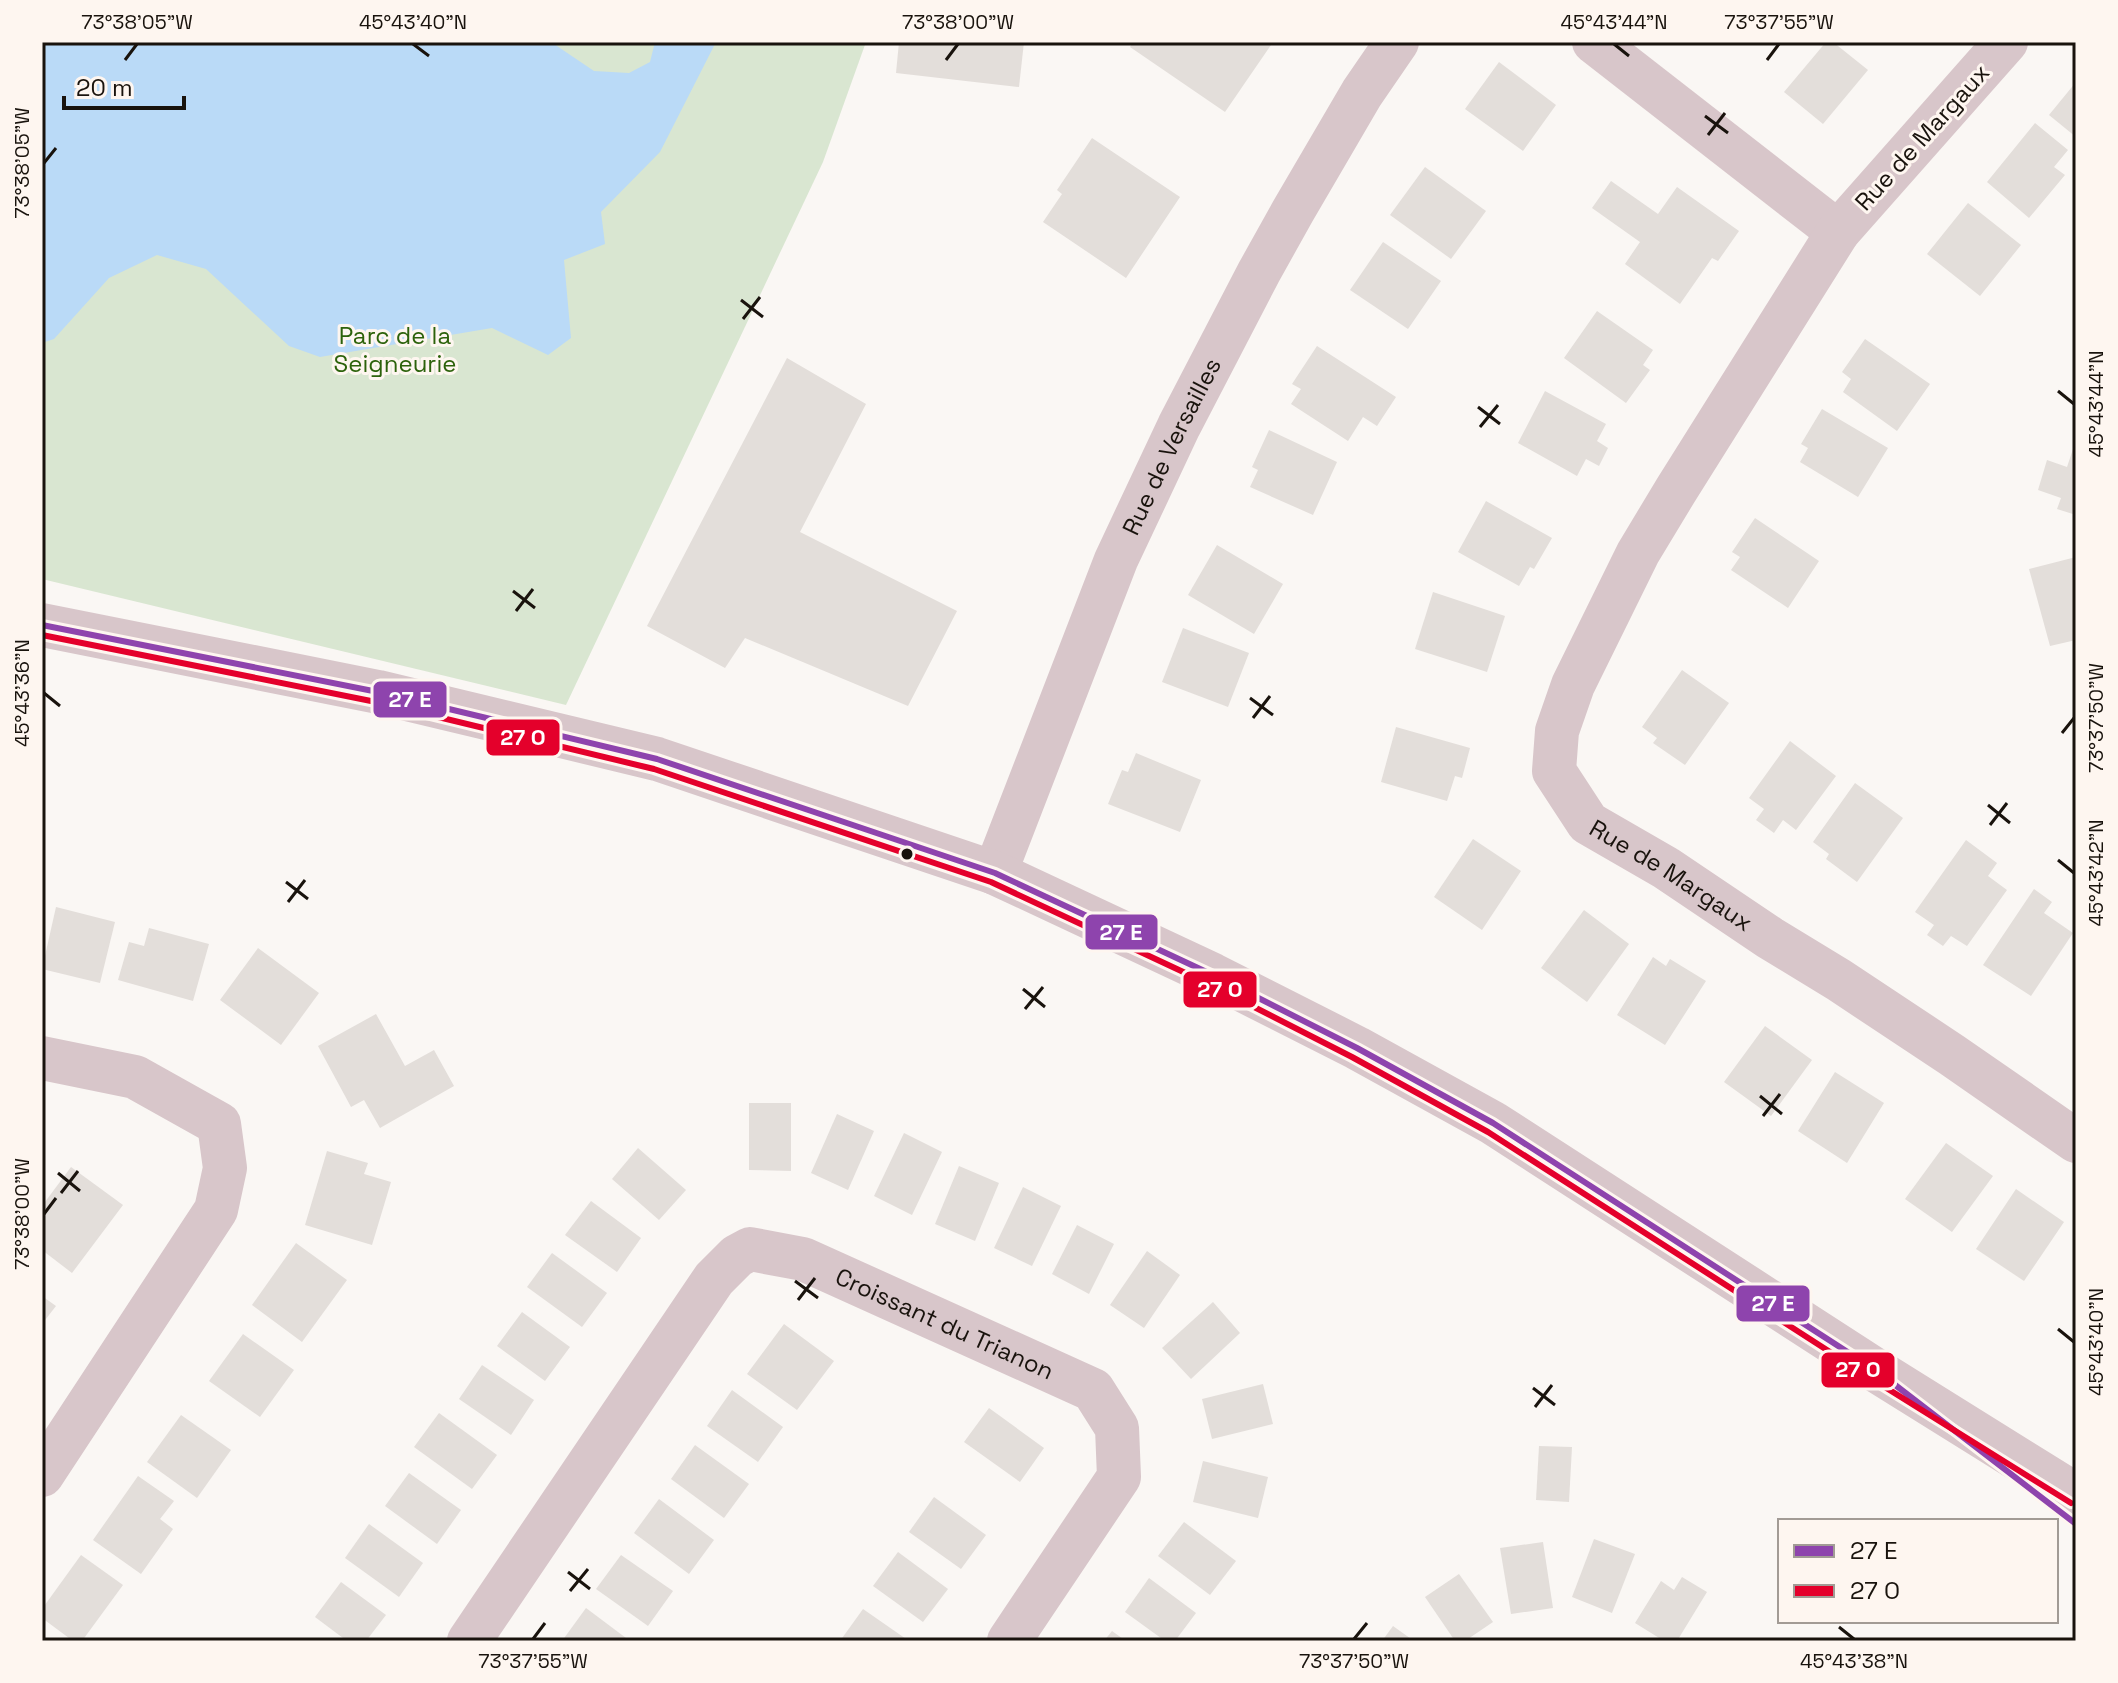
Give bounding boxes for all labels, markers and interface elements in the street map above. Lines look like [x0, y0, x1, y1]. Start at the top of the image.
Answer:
text: 73°38'05"W [81, 9, 193, 35]
text: 45°43'40"N [359, 9, 467, 35]
text: 73°38'00"W [902, 9, 1014, 35]
text: 45°43'44"N [1561, 9, 1667, 35]
text: 73°37'55"W [1724, 9, 1834, 35]
street label: Rue de Margaux [1848, 57, 1996, 217]
scale bar [64, 60, 184, 110]
text: 20 m [76, 72, 133, 103]
text: 73°38'05"W [9, 107, 35, 219]
park label: Parc de la Seigneurie [334, 320, 456, 379]
text: 45°43'44"N [2083, 351, 2109, 457]
street label: Rue de Versailles [1115, 352, 1227, 540]
text: 45°43'36"N [9, 639, 35, 747]
text: 73°37'50"W [2083, 663, 2109, 773]
line badge: 27 E [372, 680, 448, 719]
text: 27 E [389, 685, 431, 713]
line badge: 27 O [485, 718, 561, 757]
text: 27 O [500, 723, 546, 751]
street label: Rue de Margaux [1584, 812, 1759, 938]
text: 45°43'42"N [2083, 819, 2109, 927]
unlabelled marker [899, 846, 915, 862]
line badge: 27 E [1084, 913, 1159, 951]
text: 27 E [1100, 918, 1142, 946]
line badge: 27 O [1182, 970, 1258, 1009]
text: 27 O [1197, 975, 1243, 1003]
text: 73°38'00"W [9, 1158, 35, 1270]
street label: Croissant du Trianon [831, 1260, 1059, 1386]
line badge: 27 E [1735, 1284, 1811, 1323]
text: 45°43'40"N [2083, 1288, 2109, 1396]
text: 27 E [1752, 1289, 1794, 1317]
line badge: 27 O [1820, 1351, 1896, 1389]
text: 27 O [1835, 1355, 1881, 1383]
legend [1778, 1519, 2058, 1623]
text: 27 E [1850, 1535, 1898, 1566]
text: 27 O [1850, 1575, 1900, 1606]
text: 73°37'55"W [478, 1648, 588, 1674]
text: 73°37'50"W [1299, 1648, 1409, 1674]
text: 45°43'38"N [1800, 1648, 1908, 1674]

